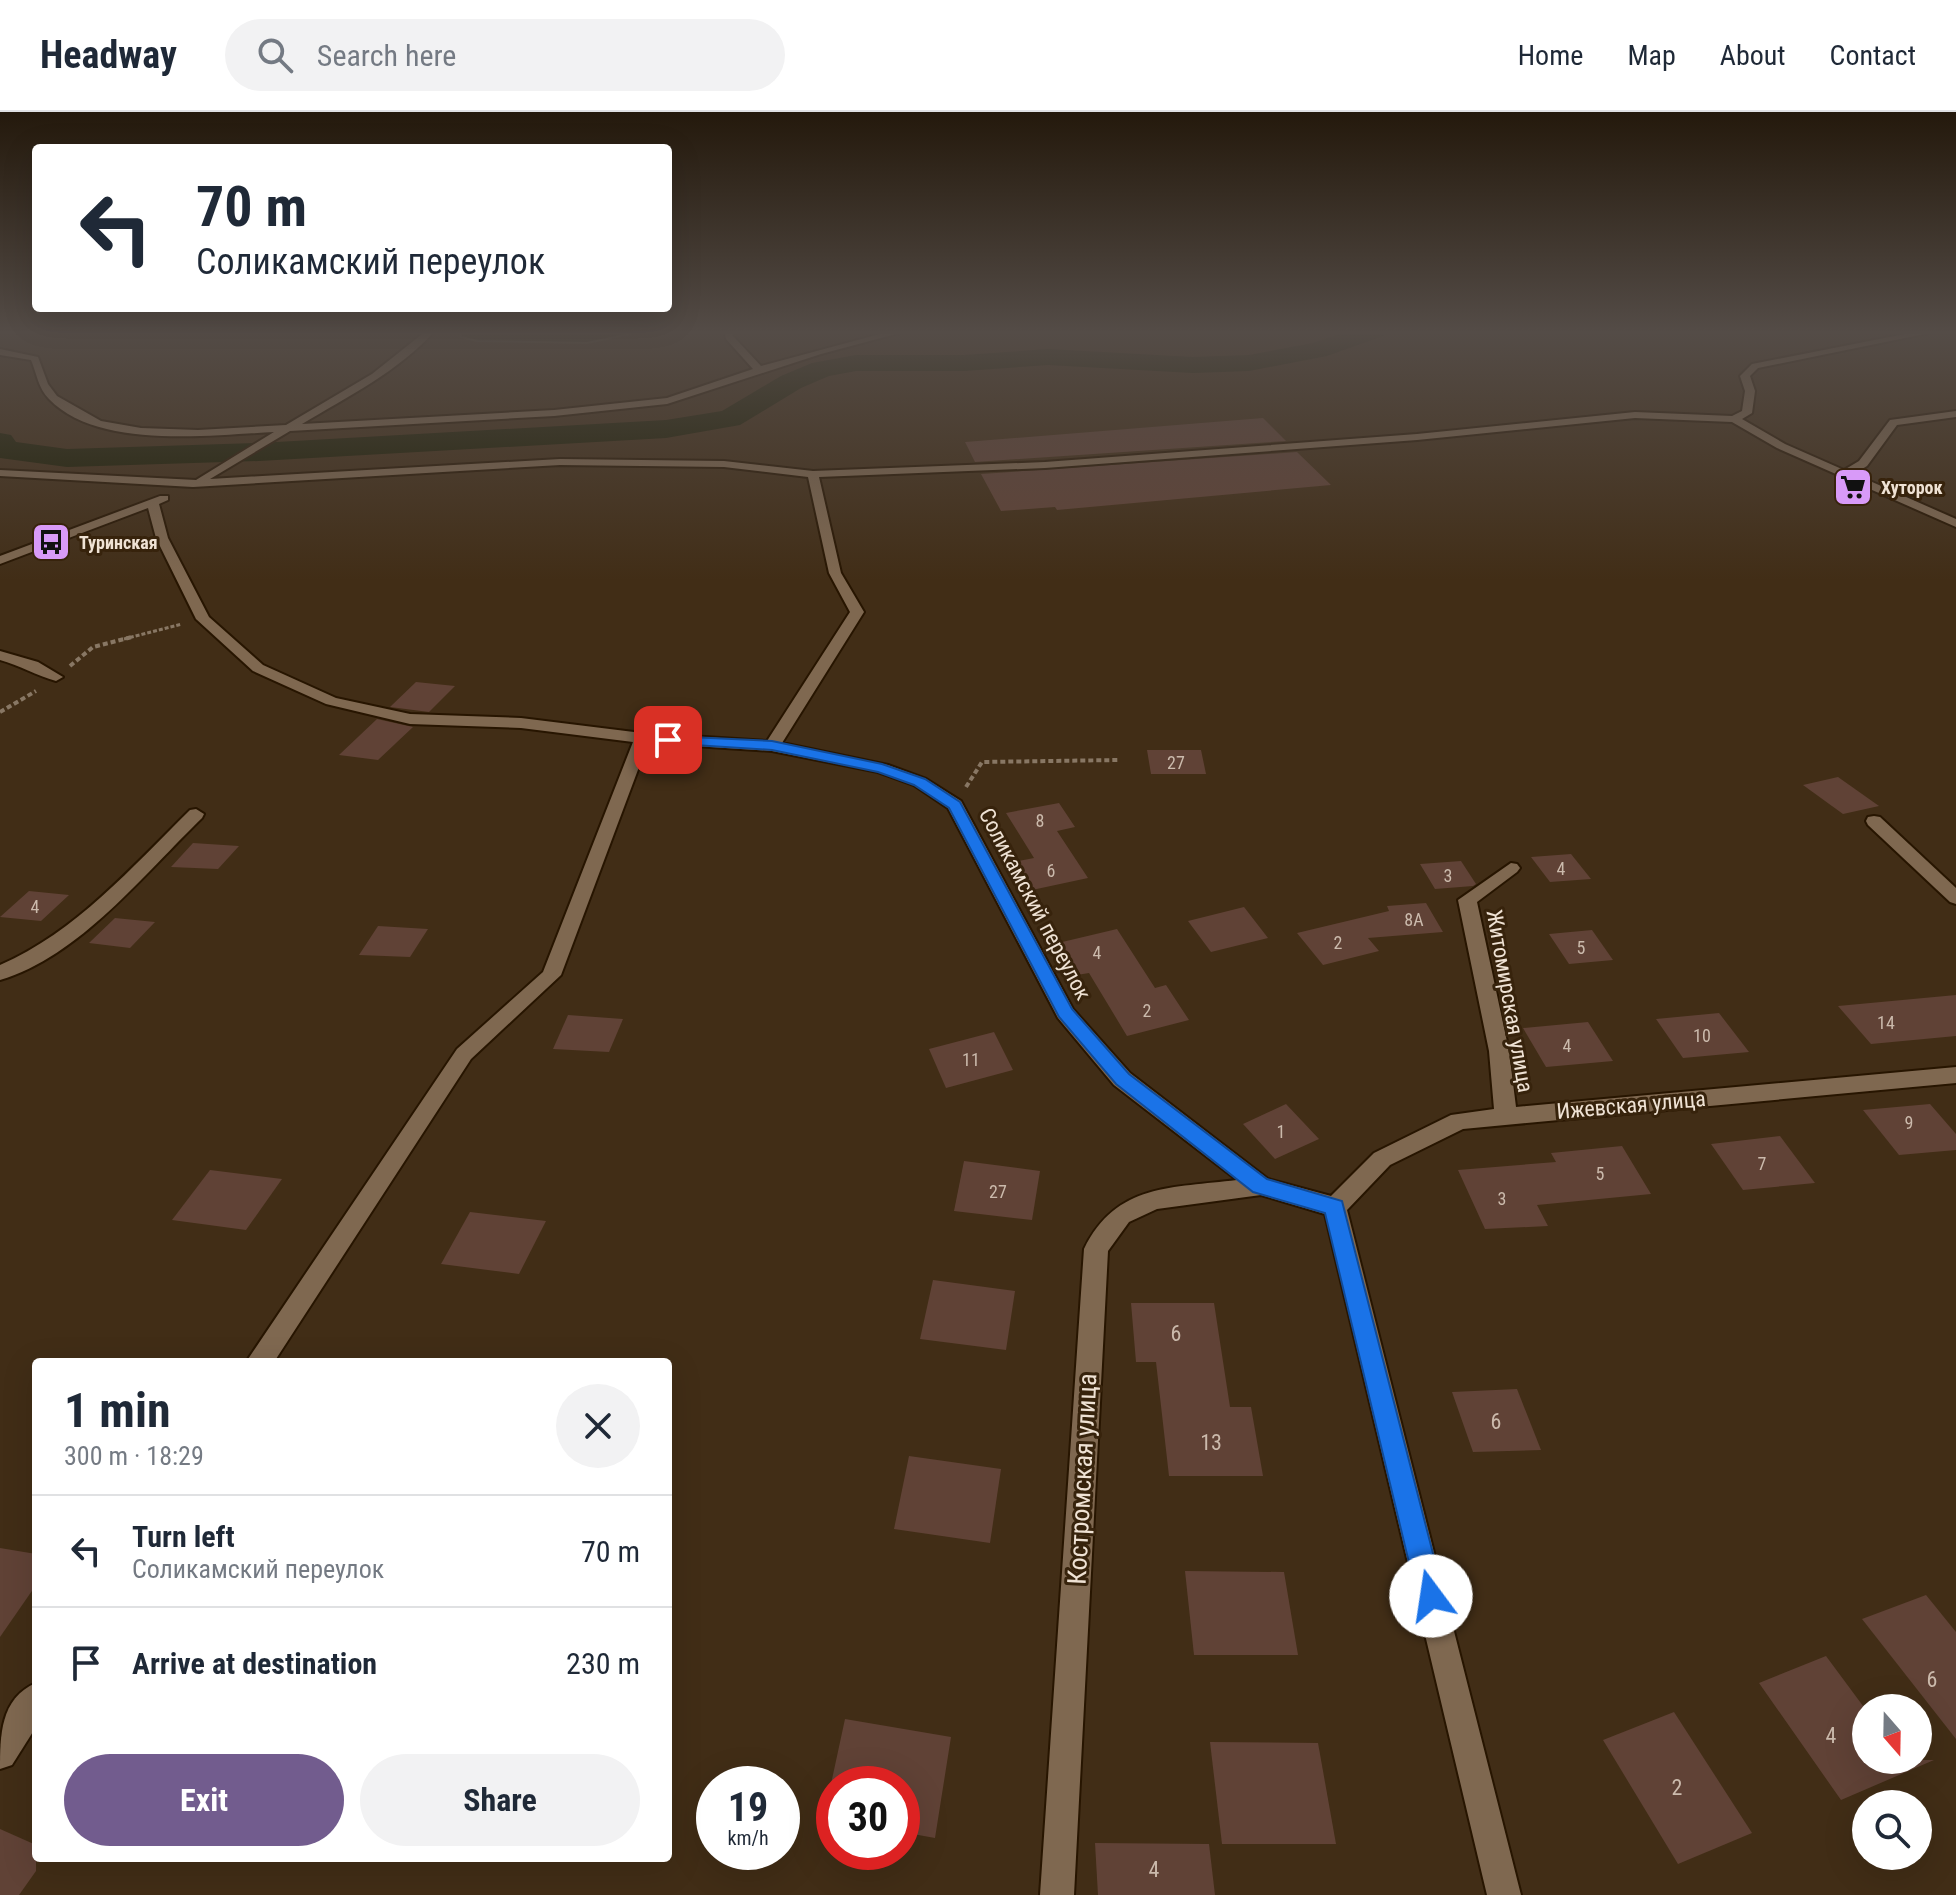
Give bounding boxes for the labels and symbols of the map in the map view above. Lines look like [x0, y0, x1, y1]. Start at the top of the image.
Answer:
supermarket icon: Хуторок [1832, 466, 1874, 508]
place label: Хуторок [1881, 477, 1943, 498]
bus stop icon: Туринская [30, 521, 72, 563]
place label: Туринская [79, 532, 158, 553]
pin [634, 706, 702, 774]
house number: 27 [1167, 752, 1185, 773]
street label: Соликамский переулок [974, 804, 1096, 1004]
house number: 8 [1036, 810, 1044, 831]
house number: 4 [1557, 858, 1566, 879]
house number: 6 [1047, 860, 1055, 881]
house number: 3 [1444, 865, 1452, 886]
house number: 4 [31, 896, 40, 917]
street label: Житомирская улица [1482, 908, 1538, 1094]
house number: 8А [1404, 909, 1424, 930]
house number: 2 [1334, 932, 1343, 953]
house number: 5 [1577, 937, 1586, 958]
house number: 4 [1093, 942, 1102, 963]
house number: 2 [1143, 1000, 1152, 1021]
house number: 14 [1877, 1012, 1895, 1033]
house number: 10 [1693, 1025, 1711, 1046]
house number: 4 [1563, 1035, 1572, 1056]
house number: 11 [962, 1049, 980, 1070]
street label: Ижевская улица [1555, 1086, 1707, 1124]
house number: 9 [1905, 1112, 1913, 1133]
house number: 1 [1277, 1121, 1285, 1142]
house number: 7 [1758, 1153, 1767, 1174]
house number: 5 [1596, 1163, 1605, 1184]
house number: 27 [989, 1181, 1007, 1202]
house number: 3 [1498, 1188, 1506, 1209]
house number: 6 [1171, 1321, 1181, 1346]
street label: Костромская улица [1061, 1373, 1103, 1585]
house number: 6 [1491, 1409, 1501, 1434]
house number: 13 [1200, 1430, 1222, 1455]
position arrow [1389, 1554, 1473, 1638]
house number: 6 [1927, 1667, 1937, 1692]
north arrow [1852, 1694, 1932, 1774]
house number: 4 [1826, 1723, 1837, 1748]
speed limit sign: 30 [816, 1766, 920, 1870]
house number: 2 [1672, 1775, 1682, 1800]
house number: 4 [1149, 1857, 1160, 1882]

